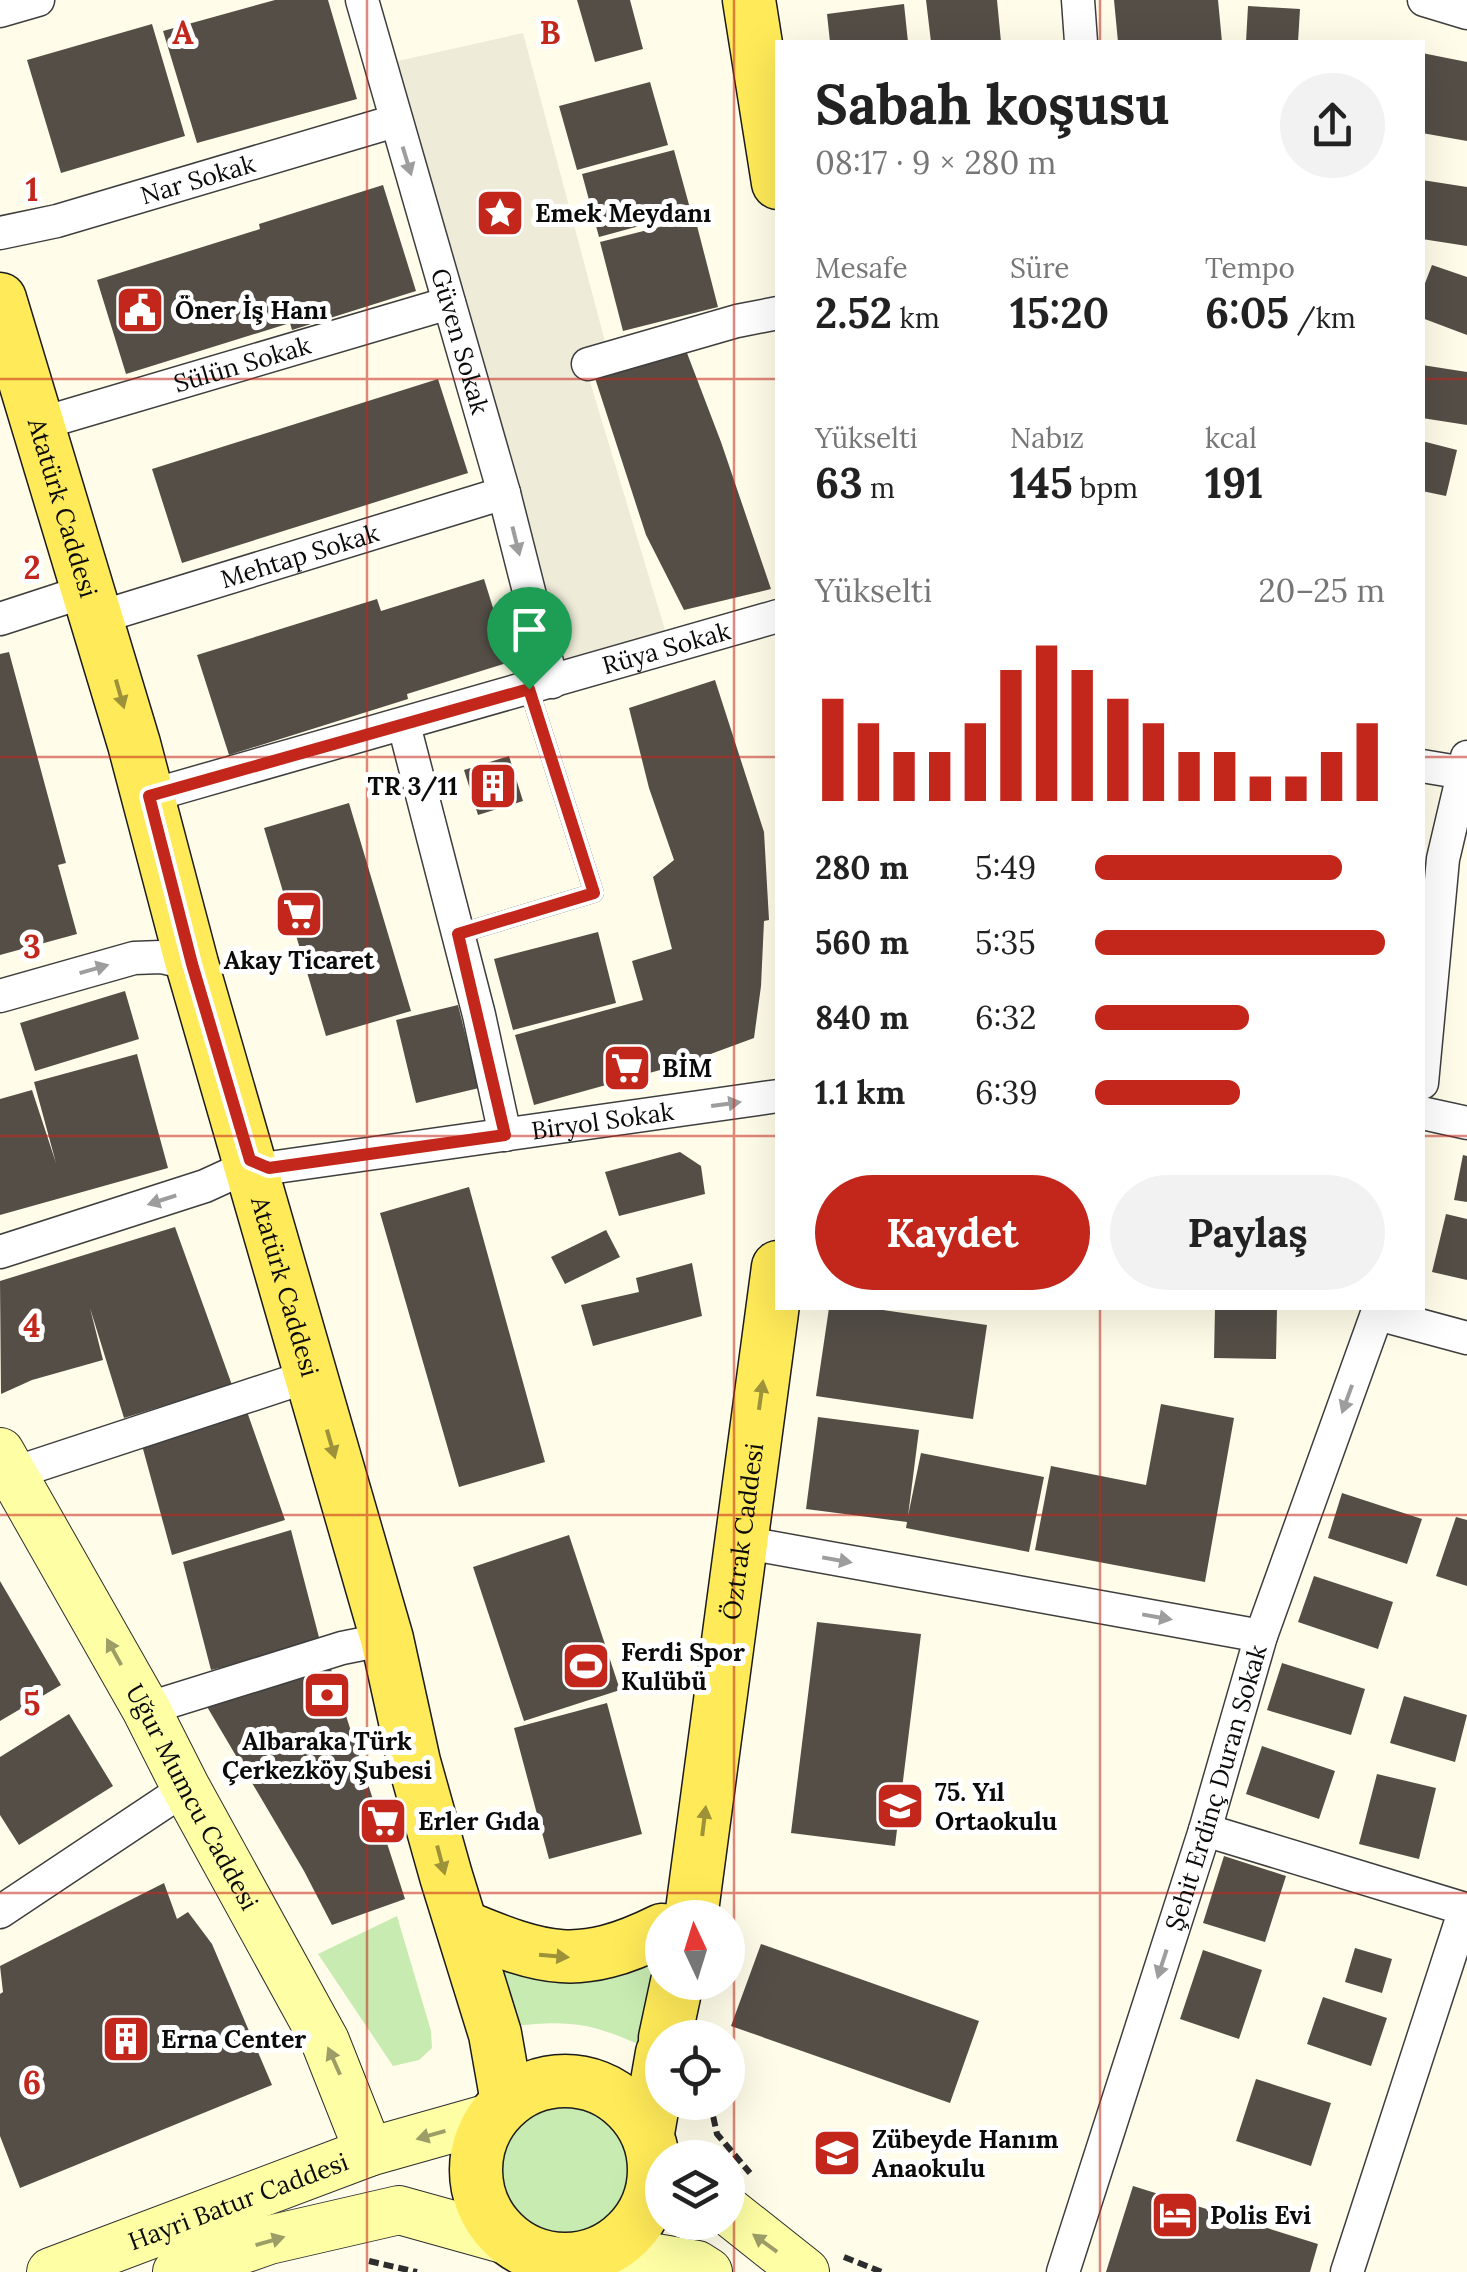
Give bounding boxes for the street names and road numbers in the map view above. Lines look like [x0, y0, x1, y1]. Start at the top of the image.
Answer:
street label: Nar Sokak [137, 147, 259, 211]
street label: Güven Sokak [424, 264, 497, 418]
street label: Sülün Sokak [170, 329, 315, 399]
street label: Atatürk Caddesi [20, 413, 105, 601]
street label: Mehtap Sokak [217, 516, 383, 595]
street label: Rüya Sokak [598, 614, 735, 681]
street label: Biryol Sokak [529, 1095, 676, 1147]
street label: Atatürk Caddesi [244, 1192, 326, 1380]
street label: Öztrak Caddesi [715, 1441, 770, 1622]
street label: Şehit Erdinç Duran Sokak [1158, 1640, 1274, 1935]
street label: Uğur Mumcu Caddesi [119, 1678, 266, 1916]
street label: Hayri Batur Caddesi [124, 2145, 352, 2257]

